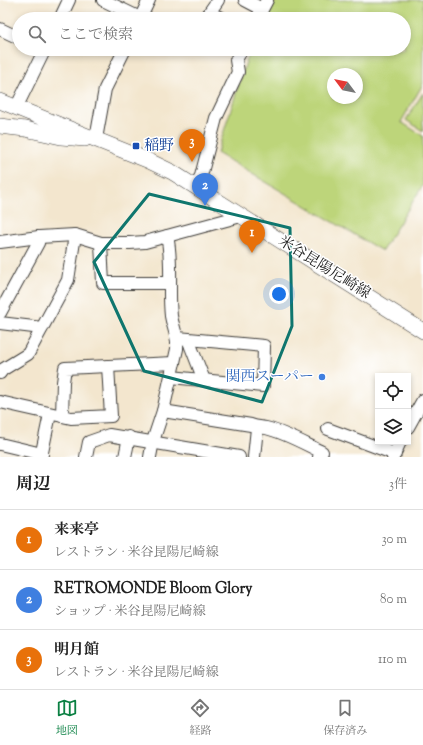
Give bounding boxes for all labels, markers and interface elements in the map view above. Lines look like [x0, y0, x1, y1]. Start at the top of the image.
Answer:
search box [12, 12, 411, 56]
icon: search [26, 23, 48, 45]
text: ここで検索 [58, 25, 133, 46]
north arrow [327, 68, 363, 104]
pin: 3 [179, 129, 205, 162]
place label: 稲野 [144, 136, 174, 157]
marker: 稲野 [131, 141, 141, 151]
pin: 2 [192, 173, 218, 206]
pin: 1 [239, 220, 265, 253]
street label: 米谷昆陽尼崎線 [274, 231, 374, 305]
your location [269, 284, 289, 304]
place label: 関西スーパー [225, 367, 314, 388]
marker: 関西スーパー [317, 372, 327, 382]
map controls [375, 373, 411, 445]
button: locate [375, 373, 411, 409]
button: layers [375, 409, 411, 445]
text: 周辺 [16, 473, 50, 497]
text: 3件 [389, 476, 407, 494]
text: 来来亭 [54, 520, 99, 541]
text: 1 [27, 531, 31, 549]
text: 30 m [381, 531, 407, 549]
text: レストラン · 米谷昆陽尼崎線 [54, 544, 218, 562]
text: RETROMONDE Bloom Glory [54, 579, 253, 600]
text: 2 [26, 591, 32, 609]
text: 80 m [380, 591, 407, 609]
text: ショップ · 米谷昆陽尼崎線 [54, 603, 206, 621]
text: 明月館 [54, 640, 99, 661]
text: 3 [26, 651, 32, 669]
text: 110 m [378, 651, 407, 669]
text: レストラン · 米谷昆陽尼崎線 [54, 664, 218, 682]
tab: 地図 [56, 697, 78, 739]
tab: 経路 [189, 697, 211, 739]
tab: 保存済み [323, 697, 367, 739]

